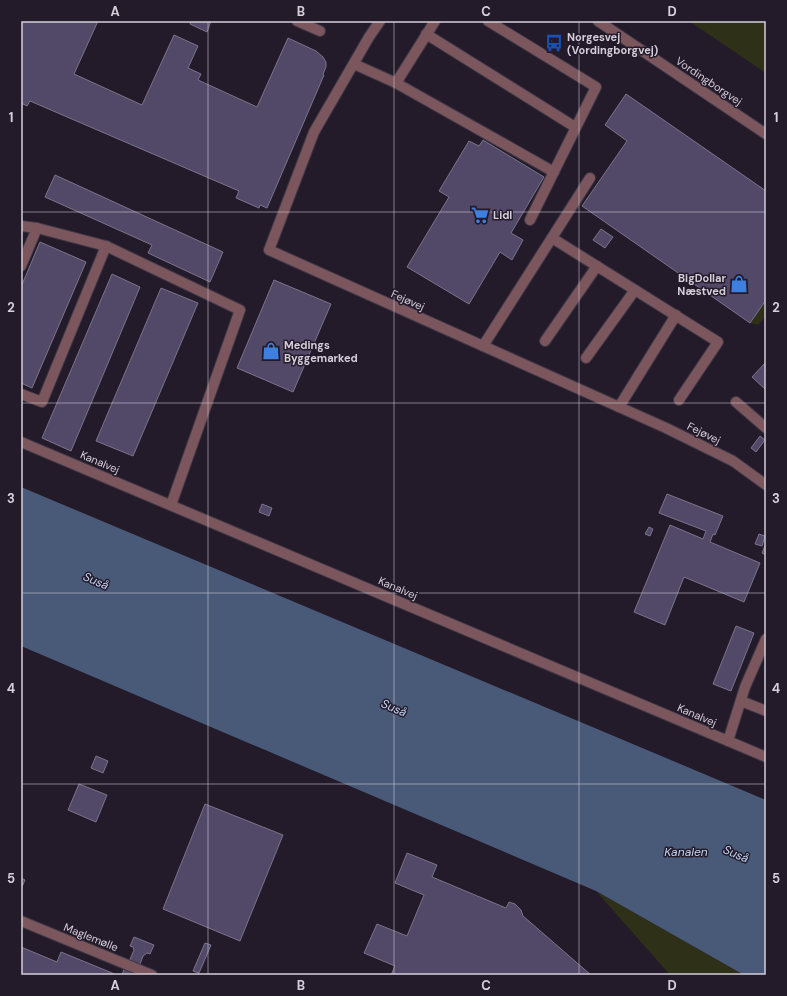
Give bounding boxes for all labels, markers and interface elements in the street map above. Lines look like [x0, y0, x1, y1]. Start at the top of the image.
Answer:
text: A [110, 3, 120, 20]
text: B [297, 3, 305, 20]
text: C [481, 3, 491, 20]
text: D [667, 3, 677, 20]
place label: Norgesvej (Vordingborgvej) [567, 30, 658, 57]
bus stop icon: Norgesvej (Vordingborgvej) [544, 33, 564, 53]
street label: Vordingborgvej [673, 54, 745, 108]
text: 1 [9, 109, 13, 126]
text: 1 [774, 109, 778, 126]
supermarket icon: Lidl [470, 205, 490, 225]
place label: Lidl [493, 208, 512, 222]
place label: BigDollar Næstved [677, 271, 726, 298]
shop icon: BigDollar Næstved [729, 274, 749, 294]
street label: Fejøvej [389, 286, 427, 314]
text: 2 [7, 299, 15, 316]
text: 2 [772, 299, 780, 316]
place label: Medings Byggemarked [284, 338, 358, 365]
shop icon: Medings Byggemarked [261, 341, 281, 361]
street label: Fejøvej [685, 419, 723, 447]
street label: Kanalvej [78, 447, 122, 477]
text: 3 [7, 490, 15, 507]
text: 3 [772, 490, 780, 507]
water label: Suså [81, 568, 112, 594]
street label: Kanalvej [376, 573, 420, 603]
text: 4 [7, 680, 15, 697]
text: 4 [772, 680, 780, 697]
water label: Suså [379, 695, 410, 721]
street label: Kanalvej [675, 700, 719, 730]
water label: Suså [721, 841, 752, 867]
water label: Kanalen [664, 844, 708, 860]
text: 5 [7, 870, 15, 887]
text: 5 [772, 870, 780, 887]
street label: Maglemølle [62, 920, 120, 954]
text: A [110, 977, 120, 994]
text: B [297, 977, 305, 994]
text: C [481, 977, 491, 994]
text: D [667, 977, 677, 994]

